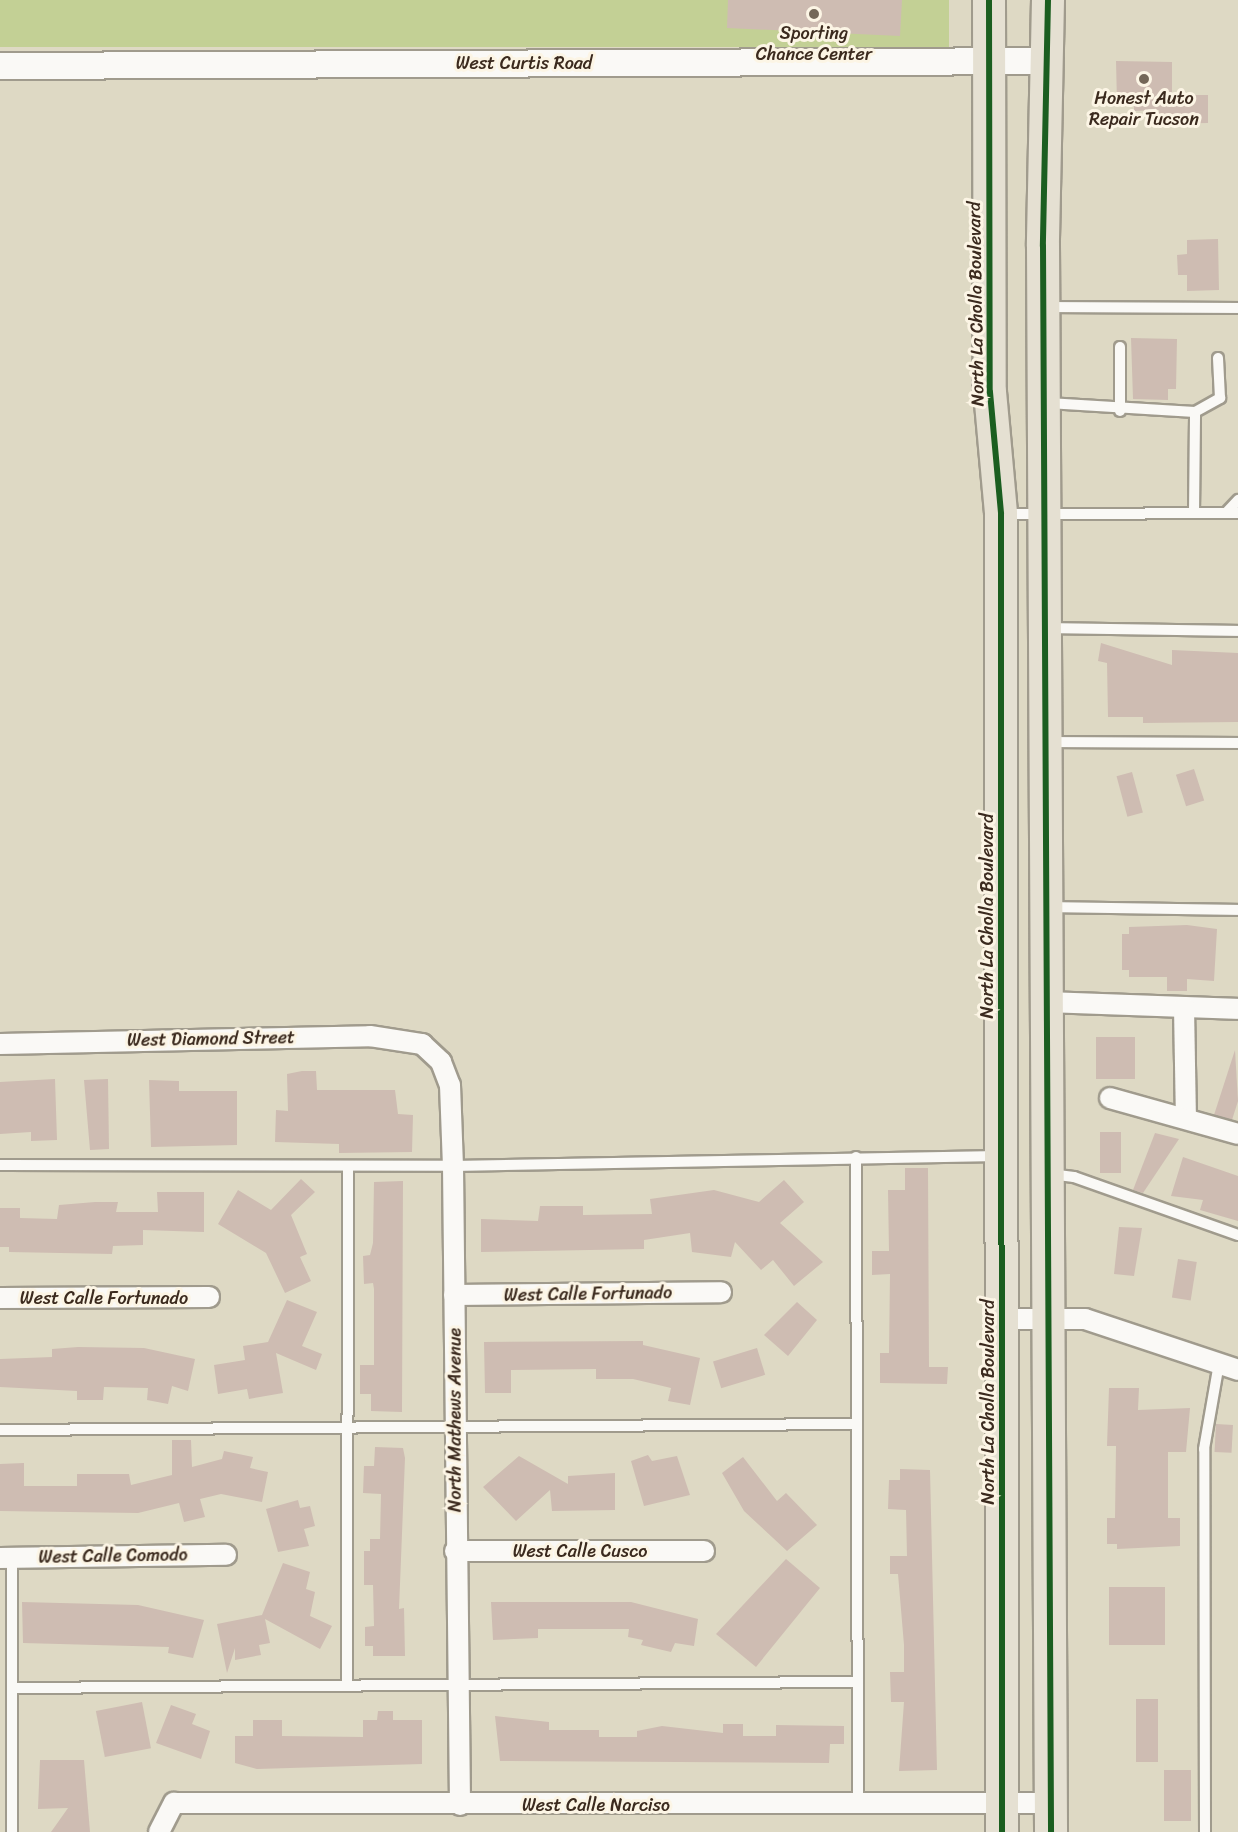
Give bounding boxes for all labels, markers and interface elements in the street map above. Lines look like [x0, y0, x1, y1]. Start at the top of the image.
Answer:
marker: Sporting Chance Center [807, 7, 821, 21]
place label: Sporting Chance Center [756, 23, 872, 66]
street label: West Curtis Road [456, 52, 592, 74]
marker: Honest Auto Repair Tucson [1137, 72, 1151, 86]
place label: Honest Auto Repair Tucson [1089, 88, 1199, 130]
street label: North La Cholla Boulevard [963, 201, 989, 407]
street label: North La Cholla Boulevard [976, 813, 998, 1019]
street label: West Diamond Street [127, 1027, 295, 1051]
street label: West Calle Fortunado [503, 1282, 673, 1306]
street label: West Calle Fortunado [19, 1287, 189, 1309]
street label: North La Cholla Boulevard [977, 1299, 999, 1505]
street label: North Mathews Avenue [444, 1328, 466, 1512]
street label: West Calle Cusco [512, 1540, 648, 1562]
street label: West Calle Comodo [38, 1544, 188, 1568]
street label: West Calle Narciso [522, 1794, 670, 1816]

